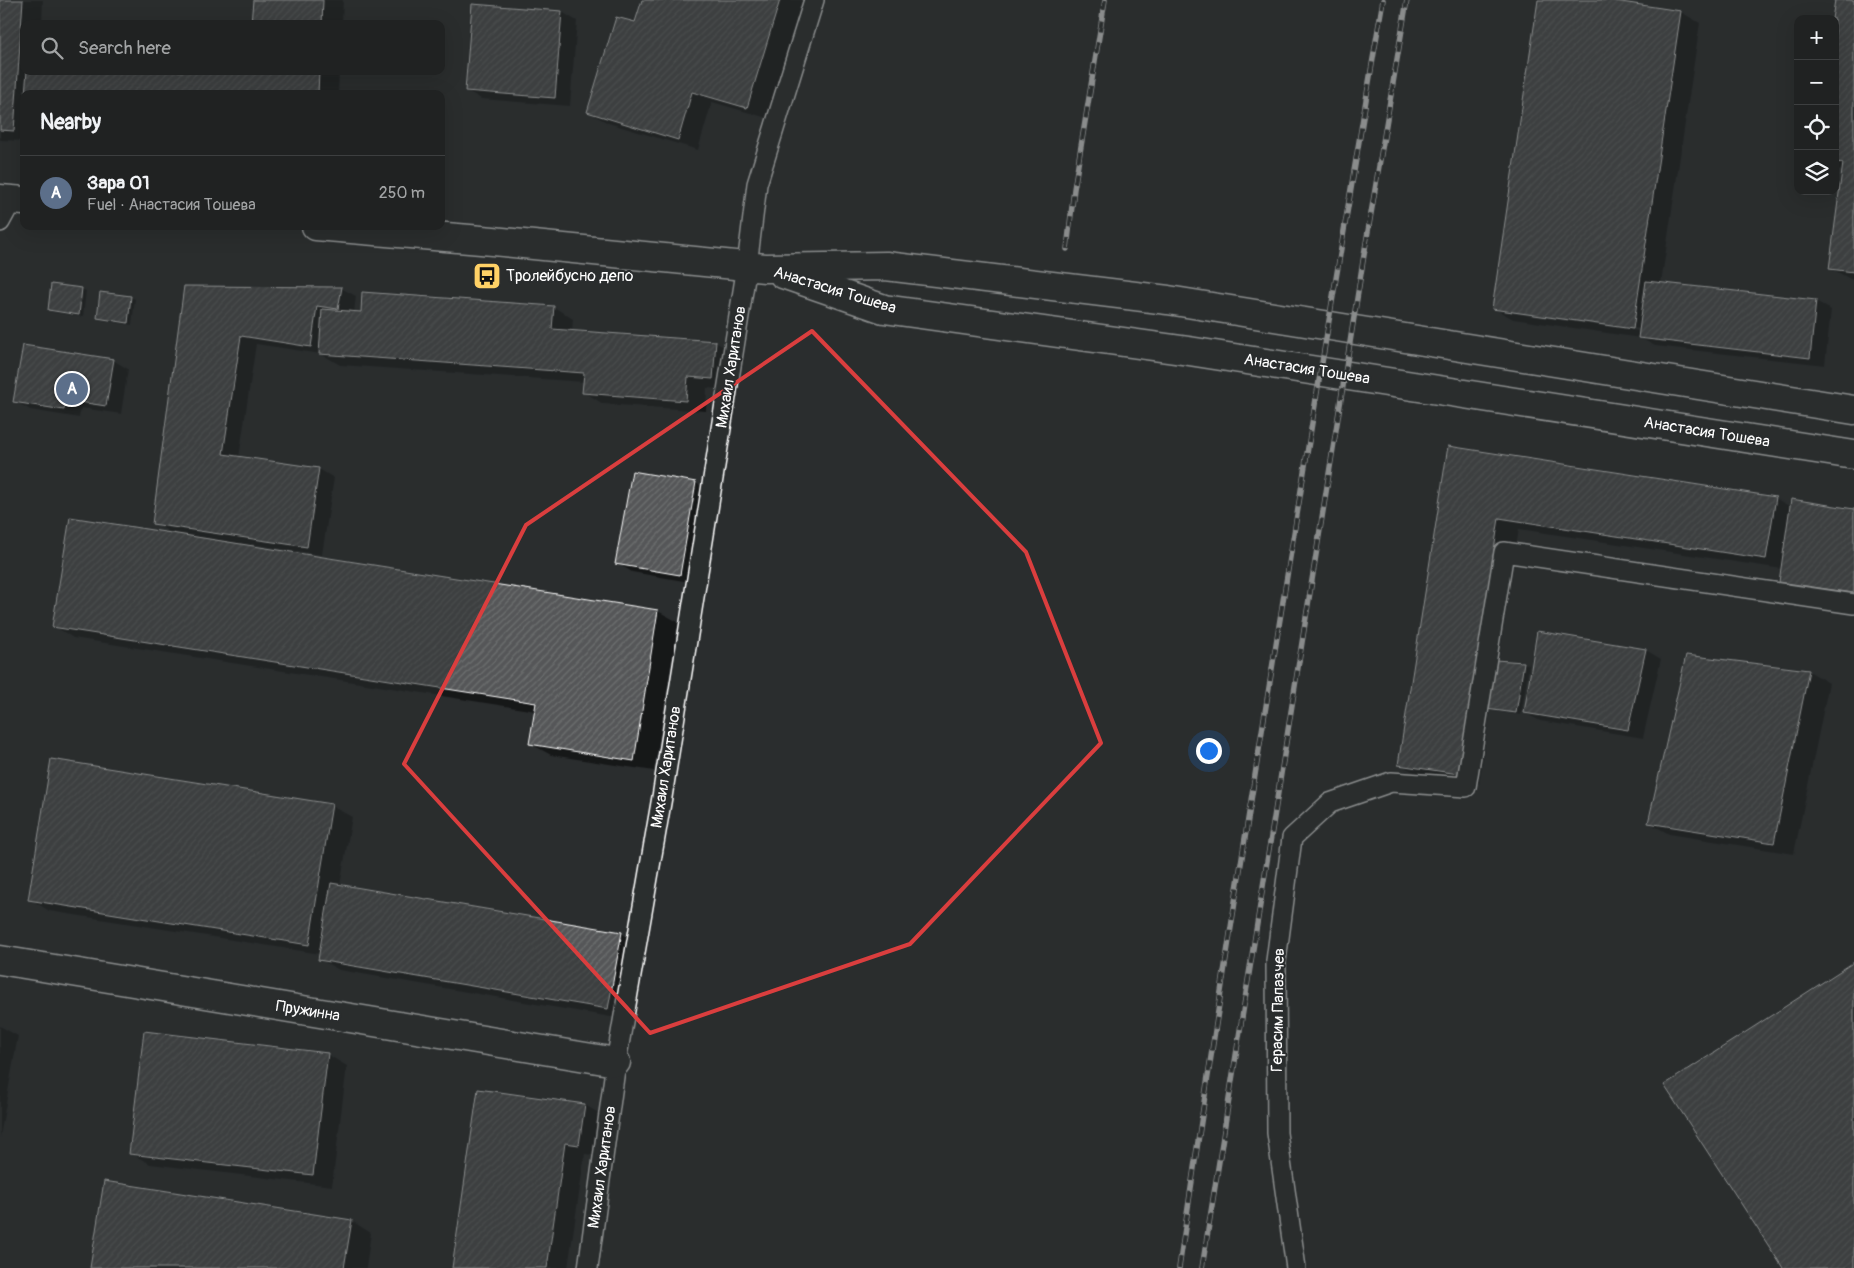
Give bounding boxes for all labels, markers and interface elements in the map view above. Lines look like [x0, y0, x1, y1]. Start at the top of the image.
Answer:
map controls [1794, 15, 1839, 195]
button: + [1794, 15, 1839, 60]
search box [20, 20, 445, 75]
icon: search [38, 34, 66, 62]
text: Search here [78, 36, 171, 60]
button: − [1794, 60, 1839, 105]
button: locate [1794, 105, 1839, 150]
text: Nearby [40, 109, 101, 136]
button: layers [1794, 150, 1839, 195]
text: Зара 01 [87, 171, 150, 195]
text: A [51, 183, 61, 203]
text: 250 m [379, 183, 425, 203]
text: Fuel · Анастасия Тошева [87, 195, 256, 215]
bus stop icon: Тролейбусно депо [472, 261, 502, 291]
street label: Анастасия Тошева [771, 262, 899, 318]
place label: Тролейбусно депо [506, 266, 634, 286]
street label: Михаил Хаританов [711, 304, 751, 430]
street label: Анастасия Тошева [1243, 349, 1371, 389]
pin: A [56, 370, 88, 408]
street label: Анастасия Тошева [1643, 412, 1771, 452]
street label: Михаил Хаританов [646, 704, 686, 830]
your location [1196, 738, 1222, 764]
street label: Герасим Папазчев [1267, 948, 1289, 1072]
street label: Пружинна [274, 996, 342, 1026]
street label: Михаил Хаританов [583, 1104, 621, 1230]

